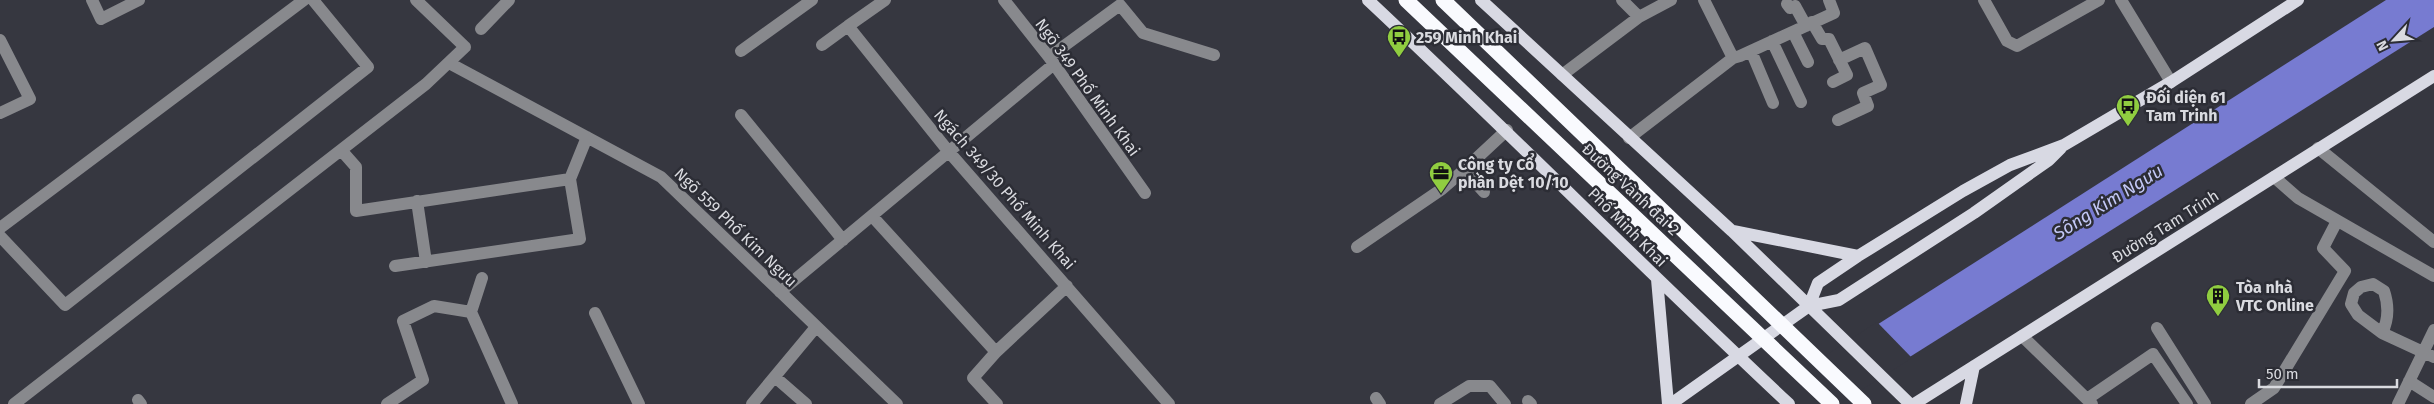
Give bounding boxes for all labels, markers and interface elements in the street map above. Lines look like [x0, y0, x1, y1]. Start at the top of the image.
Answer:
street label: Ngõ 349 Phố Minh Khai [1031, 14, 1145, 160]
north arrow [2369, 15, 2419, 65]
bus stop icon: 259 Minh Khai [1386, 24, 1412, 58]
place label: 259 Minh Khai [1416, 28, 1517, 47]
text: N [2373, 38, 2392, 53]
place label: Đối diện 61 Tam Trinh [2146, 87, 2226, 125]
bus stop icon: Đối diện 61 Tam Trinh [2115, 93, 2141, 127]
street label: Ngách 349/30 Phố Minh Khai [930, 105, 1080, 273]
street label: Đường Vành đai 2 [1578, 139, 1683, 239]
place label: Công ty Cổ phần Dệt 10/10 [1458, 152, 1569, 192]
office icon: Công ty Cổ phần Dệt 10/10 [1428, 160, 1454, 194]
water label: Sông Kim Ngưu [2048, 160, 2167, 245]
street label: Ngõ 559 Phố Kim Ngưu [671, 163, 801, 291]
street label: Phố Minh Khai [1584, 183, 1672, 271]
street label: Đường Tam Trinh [2108, 186, 2222, 267]
place label: Tòa nhà VTC Online [2235, 278, 2314, 315]
building icon: Tòa nhà VTC Online [2205, 283, 2231, 317]
scale bar [2259, 356, 2396, 388]
text: 50 m [2266, 365, 2299, 383]

